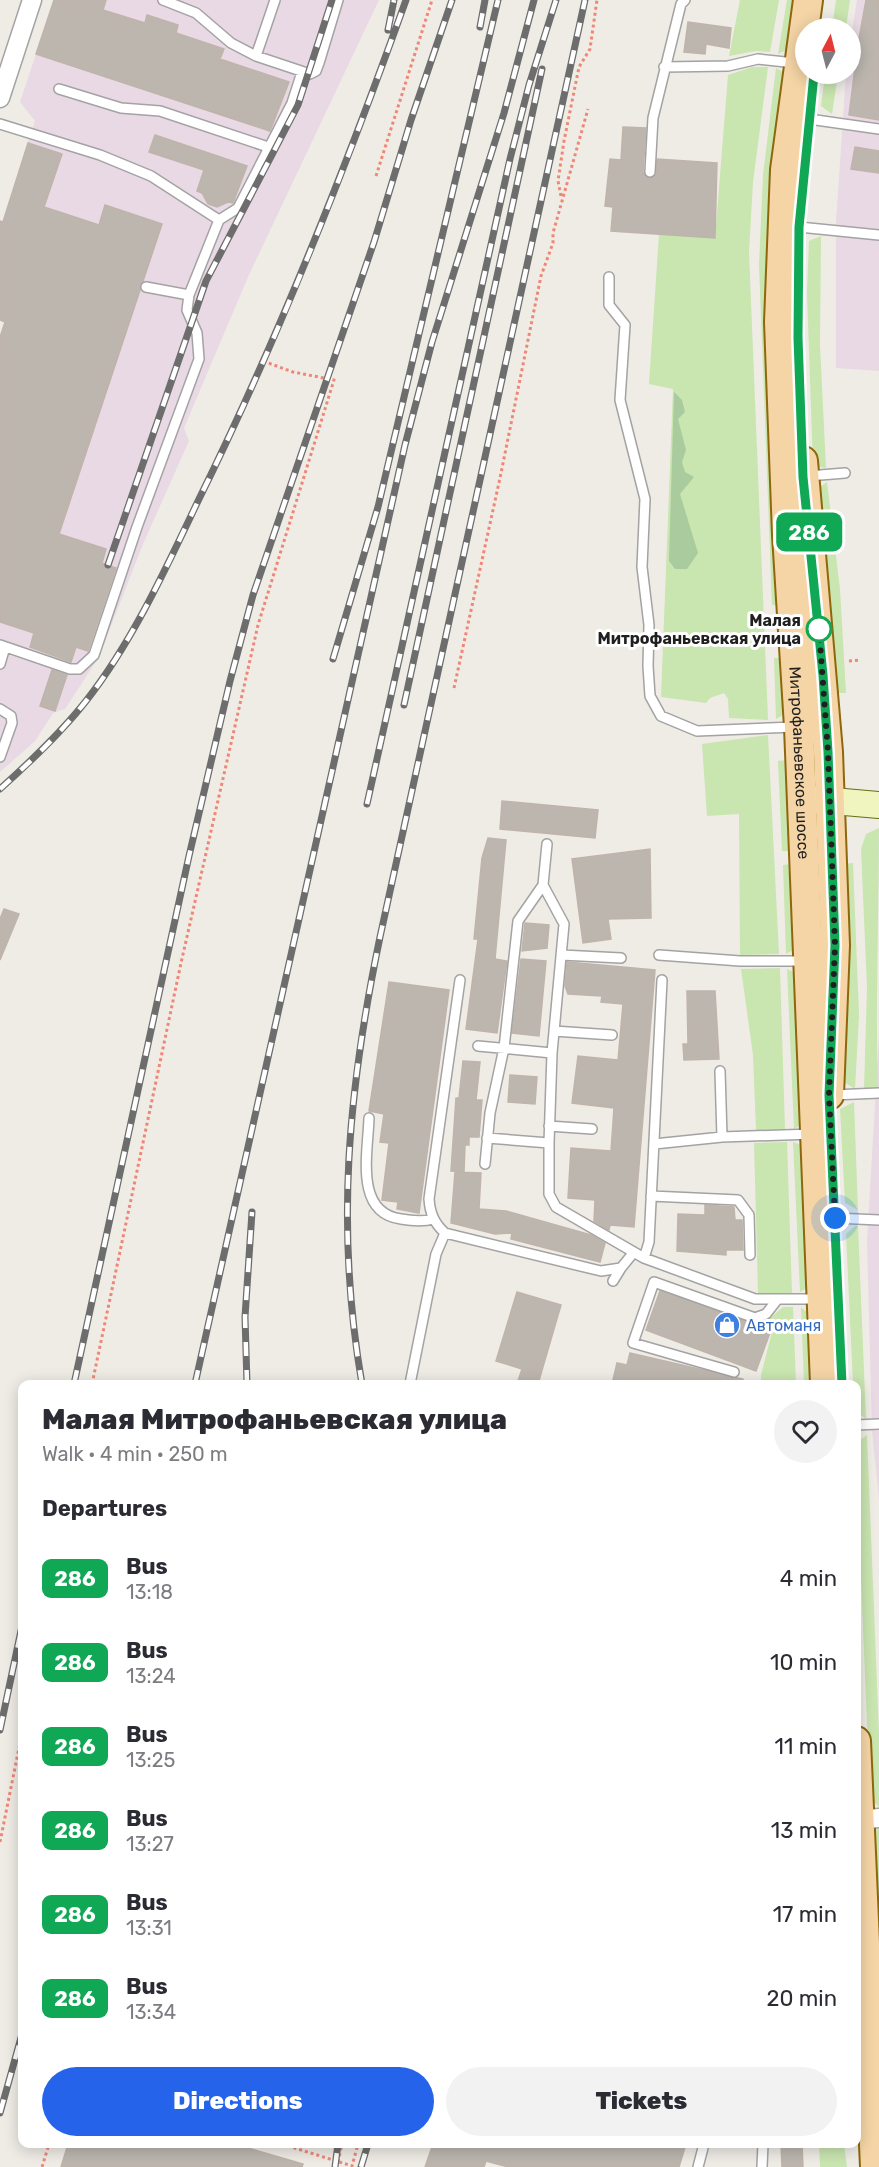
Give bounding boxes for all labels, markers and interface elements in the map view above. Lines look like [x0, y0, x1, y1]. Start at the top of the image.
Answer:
north arrow [795, 18, 861, 84]
map controls [795, 18, 861, 84]
line badge: 286 [774, 512, 844, 552]
text: 286 [788, 520, 830, 545]
place label: Малая Митрофаньевская улица [597, 611, 801, 648]
marker: Малая Митрофаньевская улица [806, 616, 832, 642]
street label: Митрофаньевское шоссе [786, 666, 814, 860]
your location [820, 1203, 850, 1233]
shop icon: Автоманя [712, 1310, 742, 1340]
place label: Автоманя [746, 1316, 821, 1335]
button: heart [774, 1400, 837, 1463]
text: Малая Митрофаньевская улица [42, 1403, 507, 1436]
text: Walk · 4 min · 250 m [42, 1442, 227, 1466]
text: Departures [42, 1495, 167, 1522]
text: Bus [126, 1553, 168, 1580]
text: 4 min [780, 1565, 837, 1592]
text: 286 [54, 1566, 96, 1591]
text: 13:18 [126, 1580, 173, 1604]
text: Bus [126, 1637, 168, 1664]
text: 10 min [770, 1649, 837, 1676]
text: 286 [54, 1650, 96, 1675]
text: 13:24 [126, 1664, 176, 1688]
text: Bus [126, 1721, 168, 1748]
text: 11 min [775, 1733, 837, 1760]
text: 286 [54, 1734, 96, 1759]
text: 13:25 [126, 1748, 175, 1772]
text: Bus [126, 1805, 168, 1832]
text: 13 min [771, 1817, 837, 1844]
text: 286 [54, 1818, 96, 1843]
text: 13:27 [126, 1832, 174, 1856]
text: Bus [126, 1889, 168, 1916]
text: 17 min [773, 1901, 837, 1928]
text: 286 [54, 1902, 96, 1927]
text: 13:31 [126, 1916, 172, 1940]
text: Bus [126, 1973, 168, 2000]
text: 20 min [767, 1985, 837, 2012]
text: 286 [54, 1986, 96, 2011]
text: 13:34 [126, 2000, 176, 2024]
button: Directions [42, 2067, 434, 2136]
button: Tickets [446, 2067, 837, 2136]

